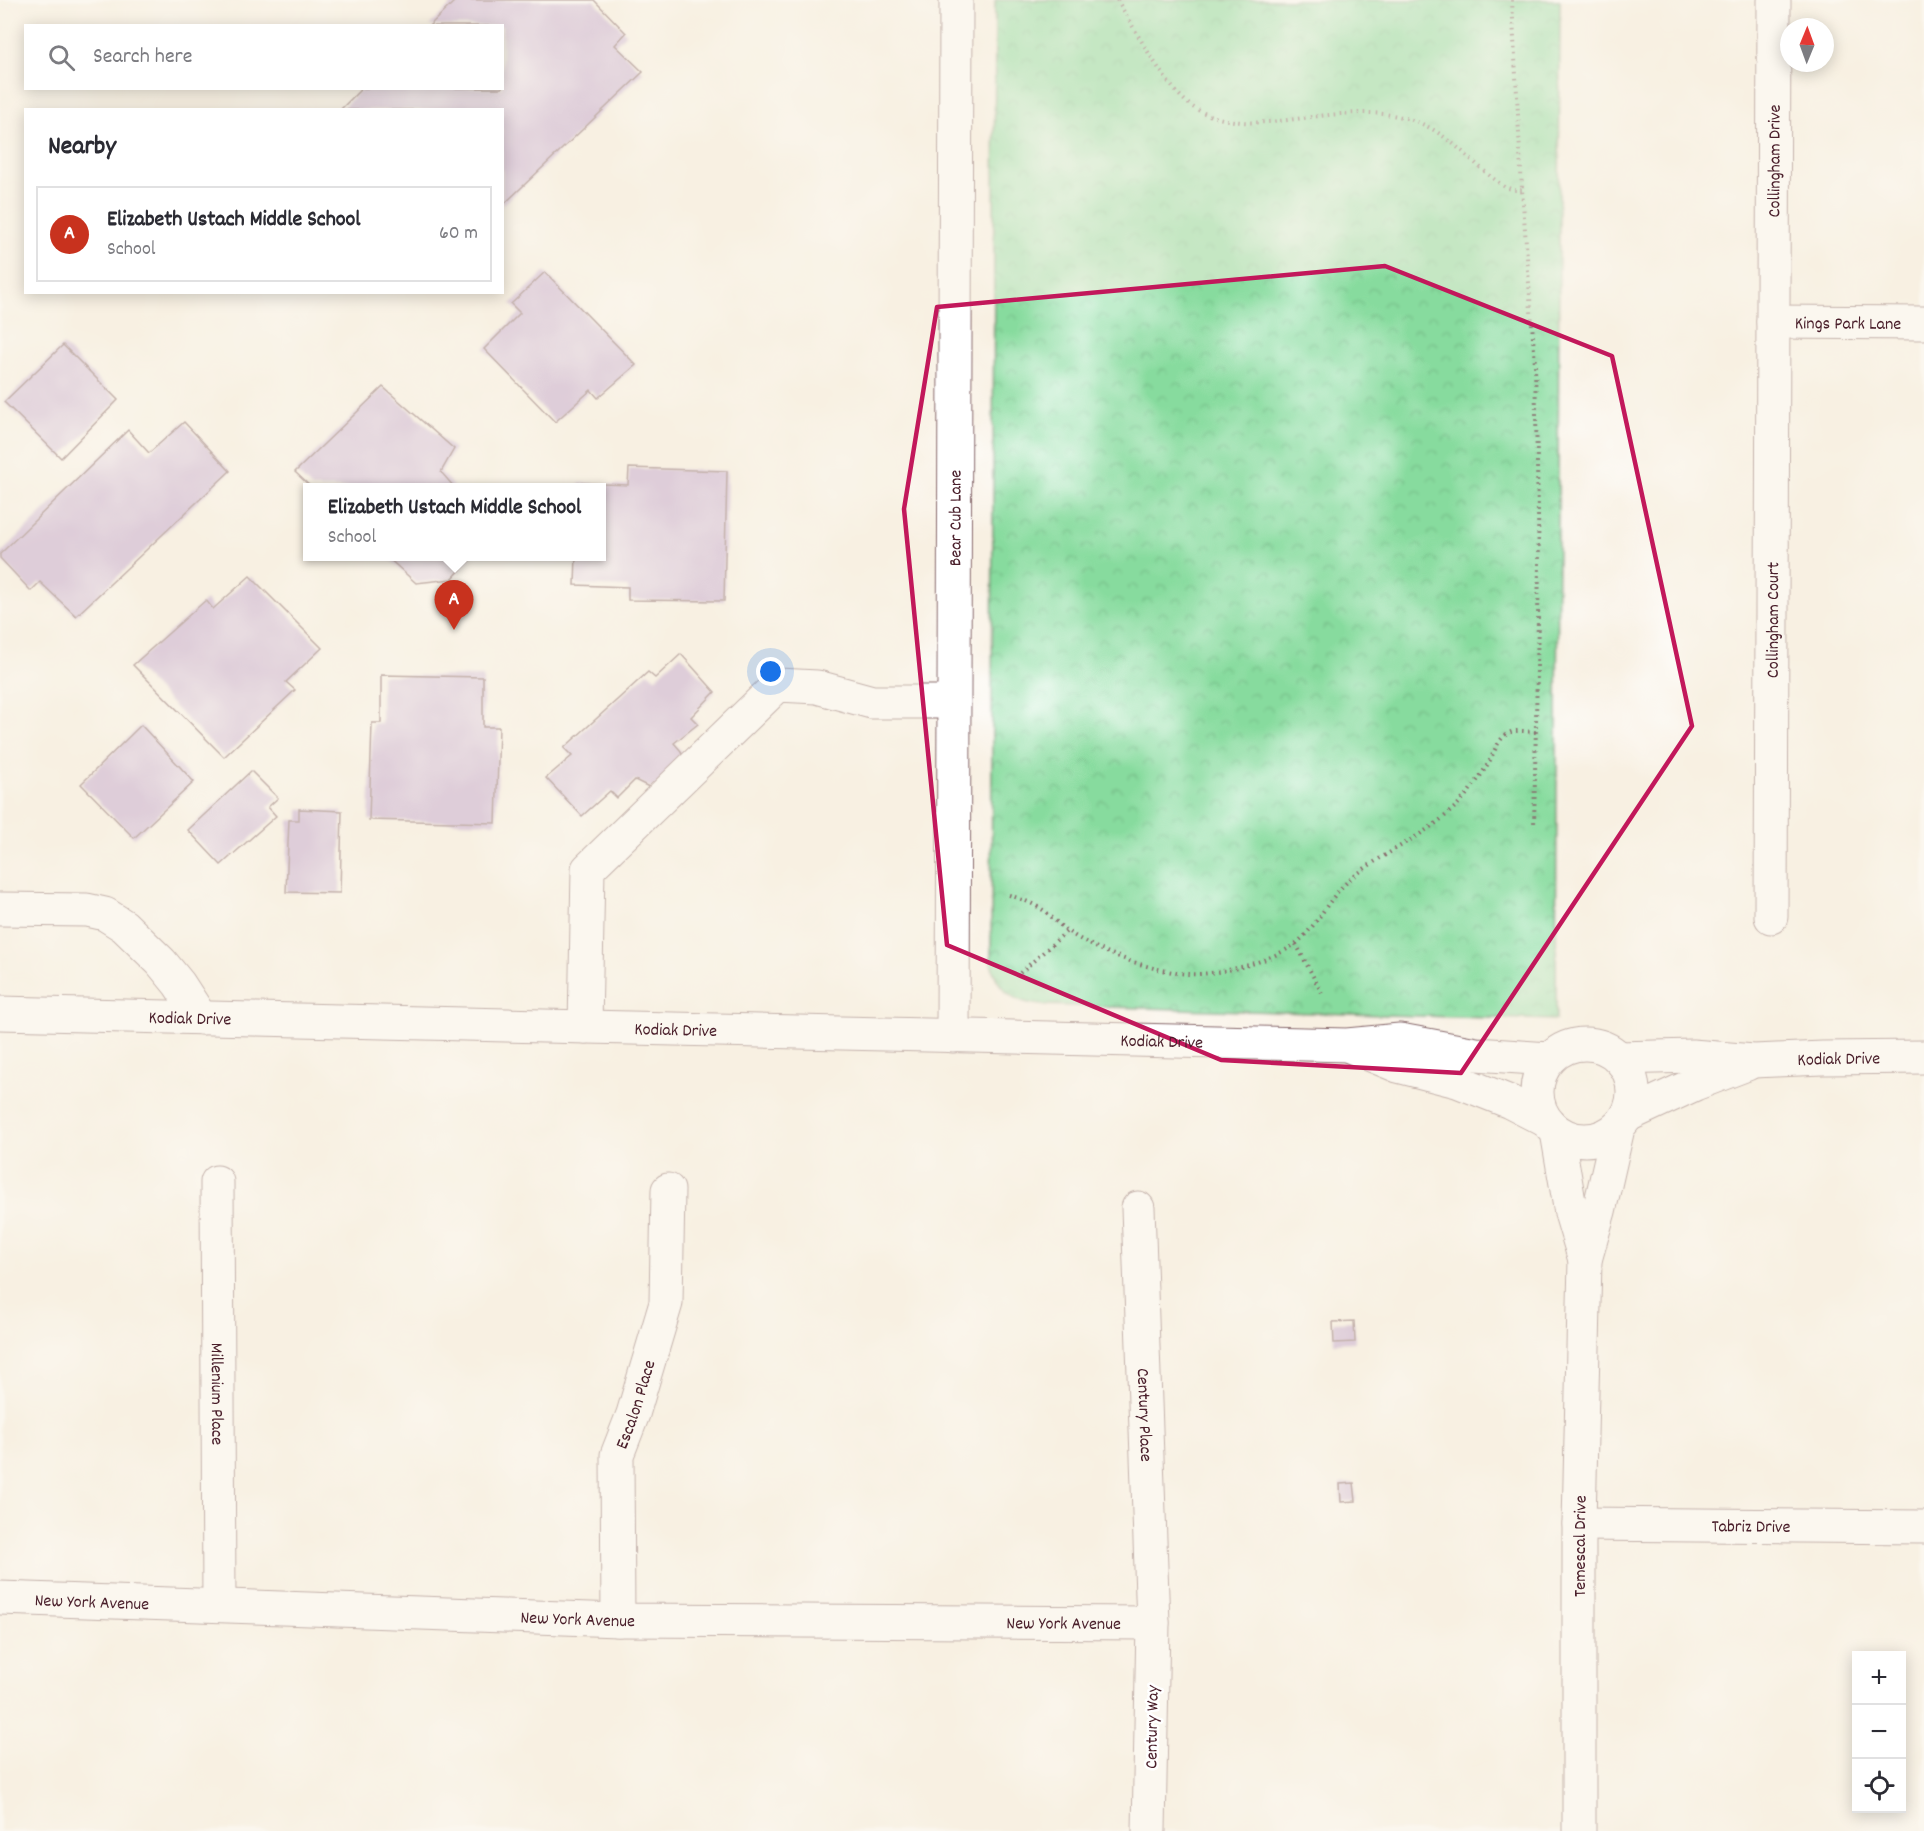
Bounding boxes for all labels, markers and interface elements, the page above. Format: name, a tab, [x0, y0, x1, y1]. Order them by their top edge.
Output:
north arrow	[1780, 18, 1834, 72]
search box	[24, 24, 504, 90]
icon: search	[45, 41, 78, 74]
text: Search here	[93, 42, 192, 73]
street label: Collingham Drive	[1763, 104, 1789, 218]
text: Nearby	[48, 129, 116, 166]
text: Elizabeth Ustach Middle School	[107, 205, 361, 236]
text: A	[64, 220, 75, 248]
text: 60 m	[439, 220, 478, 248]
text: School	[107, 236, 156, 264]
street label: Kings Park Lane	[1795, 312, 1901, 338]
street label: Bear Cub Lane	[944, 470, 970, 566]
popup	[303, 483, 606, 561]
text: Elizabeth Ustach Middle School	[328, 493, 581, 524]
text: School	[328, 524, 376, 552]
street label: Collingham Court	[1762, 561, 1787, 678]
pin: A	[434, 580, 474, 630]
your location	[756, 657, 785, 686]
street label: Kodiak Drive	[148, 1007, 232, 1033]
street label: Kodiak Drive	[634, 1018, 718, 1045]
street label: Kodiak Drive	[1120, 1030, 1203, 1057]
street label: Kodiak Drive	[1797, 1047, 1880, 1074]
street label: Millenium Place	[203, 1343, 228, 1445]
street label: Escalon Place	[611, 1357, 663, 1453]
street label: Century Place	[1129, 1368, 1157, 1462]
street label: Temescal Drive	[1569, 1495, 1595, 1597]
street label: Tabriz Drive	[1711, 1515, 1791, 1541]
street label: New York Avenue	[34, 1589, 150, 1618]
street label: New York Avenue	[520, 1607, 635, 1635]
street label: New York Avenue	[1006, 1612, 1121, 1638]
map controls	[1852, 1651, 1906, 1813]
button: +	[1852, 1651, 1906, 1705]
street label: Century Way	[1140, 1684, 1167, 1769]
button: −	[1852, 1705, 1906, 1759]
button: locate	[1852, 1759, 1906, 1813]

